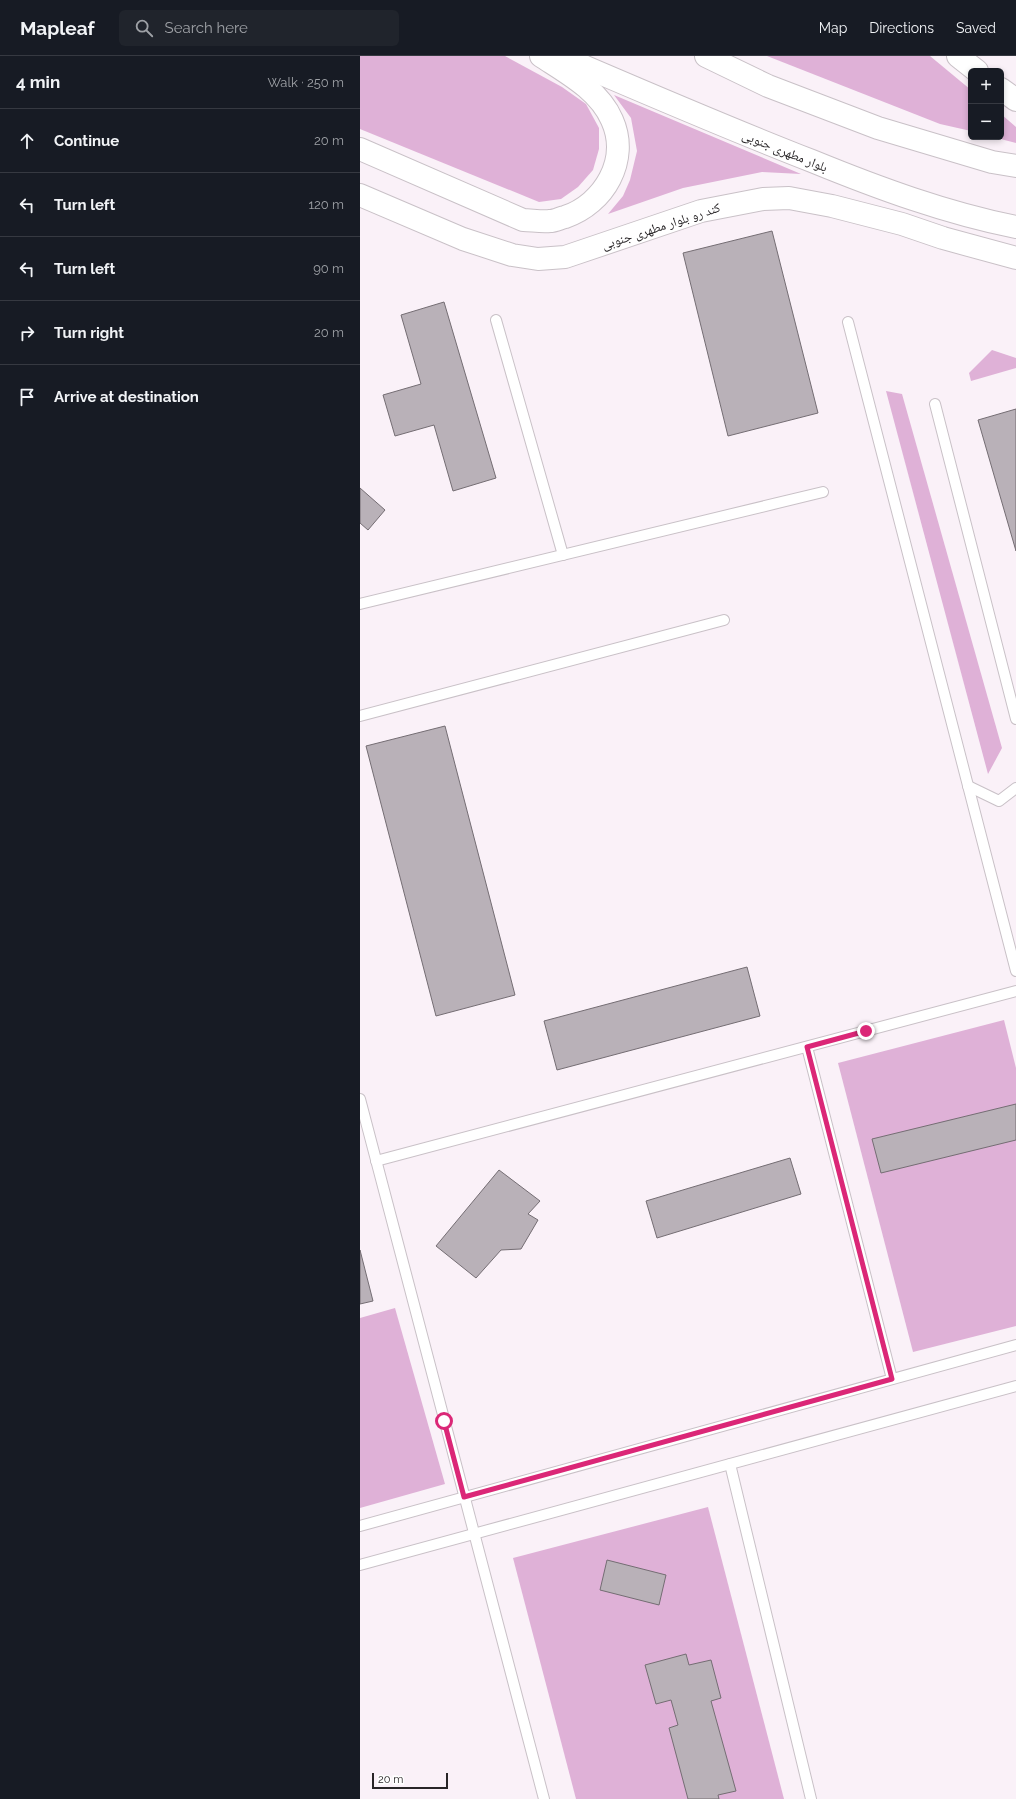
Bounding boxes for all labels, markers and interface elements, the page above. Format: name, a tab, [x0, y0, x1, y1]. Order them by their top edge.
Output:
search box	[119, 10, 399, 46]
text: Mapleaf	[20, 17, 95, 39]
icon: search	[133, 17, 155, 39]
text: Search here	[165, 19, 248, 37]
text: Map	[819, 20, 847, 36]
text: Directions	[869, 20, 934, 36]
text: Saved	[956, 20, 996, 36]
map controls	[968, 68, 1004, 140]
button: +	[968, 68, 1004, 104]
text: 4 min	[16, 72, 60, 92]
text: Walk · 250 m	[267, 75, 344, 90]
button: −	[968, 104, 1004, 140]
street label: بلوار مطهری جنوبی	[740, 127, 830, 176]
icon: ahead	[16, 130, 38, 152]
text: Continue	[54, 132, 119, 150]
text: 20 m	[314, 133, 344, 148]
icon: left	[16, 194, 38, 216]
text: Turn left	[54, 196, 115, 214]
text: 120 m	[308, 197, 344, 212]
street label: کند رو بلوار مطهری جنوبی	[600, 200, 723, 253]
icon: left	[16, 258, 38, 280]
text: Turn left	[54, 260, 115, 278]
text: 90 m	[313, 261, 344, 276]
icon: right	[16, 322, 38, 344]
text: Turn right	[54, 324, 124, 342]
text: 20 m	[314, 325, 344, 340]
icon: arrive	[16, 386, 38, 408]
text: Arrive at destination	[54, 388, 199, 406]
route end	[857, 1022, 875, 1040]
route start	[435, 1412, 453, 1430]
scale bar	[372, 1771, 448, 1790]
text: 20 m	[378, 1773, 403, 1786]

